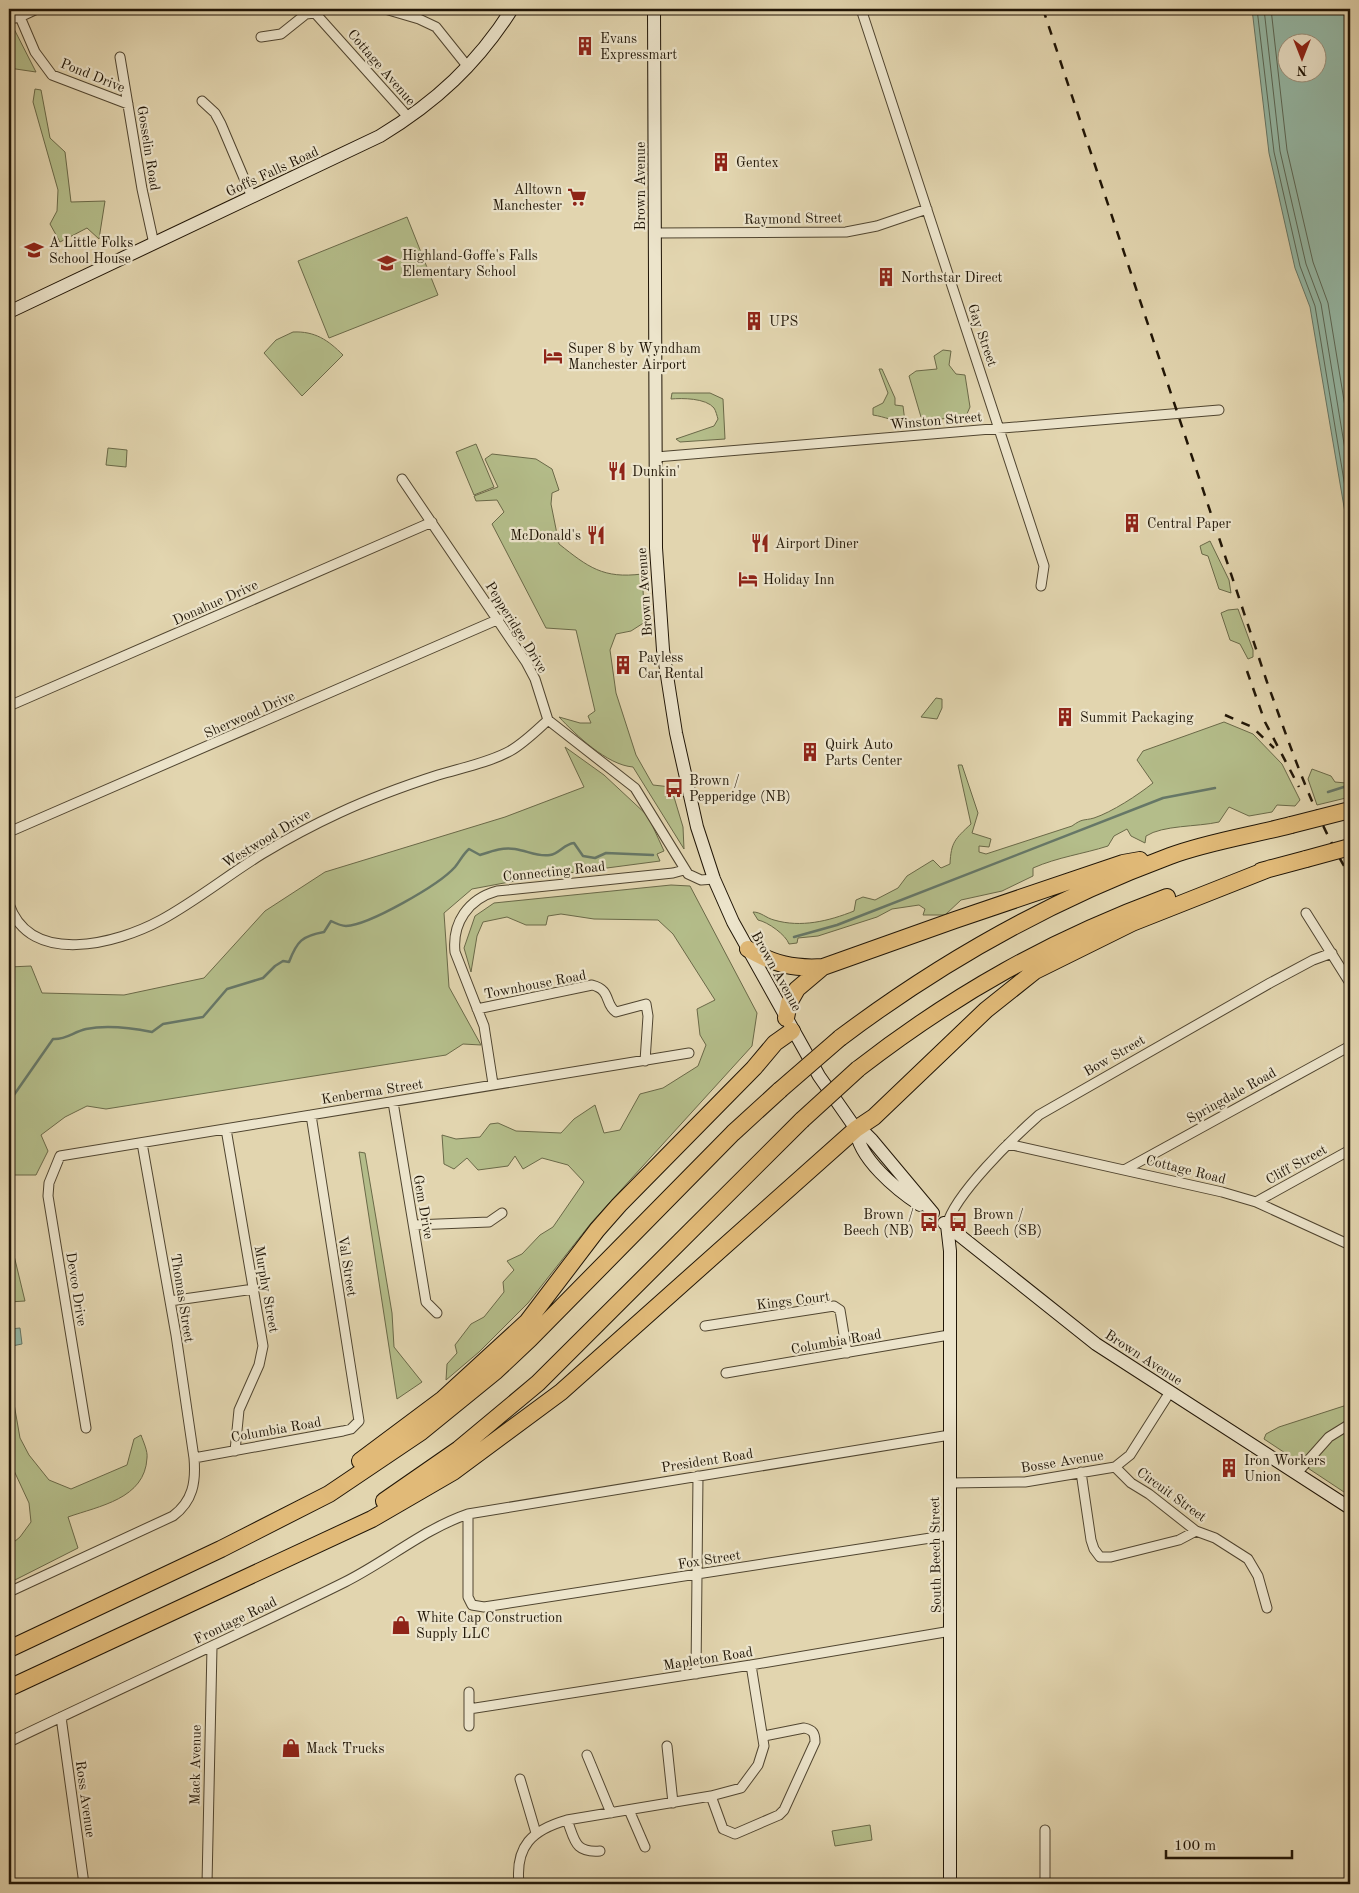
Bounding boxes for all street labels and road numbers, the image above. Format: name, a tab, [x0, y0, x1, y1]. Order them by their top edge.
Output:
street label: Cottage Avenue	[345, 27, 418, 108]
street label: Pond Drive	[58, 57, 127, 95]
street label: Gosselin Road	[134, 105, 162, 192]
street label: Brown Avenue	[634, 142, 648, 230]
street label: Goffs Falls Road	[224, 144, 321, 199]
street label: Raymond Street	[744, 211, 842, 227]
street label: Gay Street	[965, 302, 999, 369]
street label: Winston Street	[890, 410, 983, 432]
street label: Brown Avenue	[635, 547, 655, 637]
street label: Donahue Drive	[171, 578, 260, 628]
street label: Pepperidge Drive	[483, 579, 550, 676]
street label: Sherwood Drive	[202, 689, 297, 741]
street label: Westwood Drive	[220, 807, 313, 871]
street label: Connecting Road	[502, 860, 606, 884]
street label: Brown Avenue	[748, 929, 804, 1014]
street label: Townhouse Road	[483, 968, 588, 1002]
street label: Bow Street	[1081, 1033, 1148, 1079]
street label: Springdale Road	[1184, 1065, 1279, 1126]
street label: Kenberma Street	[320, 1077, 424, 1107]
street label: Cliff Street	[1264, 1142, 1329, 1187]
street label: Cottage Road	[1144, 1153, 1227, 1187]
street label: Gem Drive	[410, 1174, 436, 1240]
street label: Val Street	[335, 1235, 359, 1298]
street label: Murphy Street	[251, 1244, 281, 1334]
street label: Devco Drive	[63, 1251, 89, 1327]
street label: Thomas Street	[168, 1253, 196, 1344]
street label: Kings Court	[756, 1290, 831, 1312]
street label: Columbia Road	[790, 1327, 883, 1357]
street label: Brown Avenue	[1102, 1328, 1185, 1388]
street label: Columbia Road	[230, 1415, 323, 1445]
street label: President Road	[660, 1447, 754, 1475]
street label: Bosse Avenue	[1020, 1449, 1105, 1475]
street label: Circuit Street	[1134, 1465, 1209, 1525]
street label: South Beech Street	[928, 1496, 944, 1614]
street label: Fox Street	[677, 1548, 742, 1572]
street label: Frontage Road	[192, 1595, 279, 1647]
street label: Mapleton Road	[662, 1645, 754, 1673]
street label: Mack Avenue	[188, 1725, 204, 1805]
street label: Ross Avenue	[73, 1760, 97, 1838]

